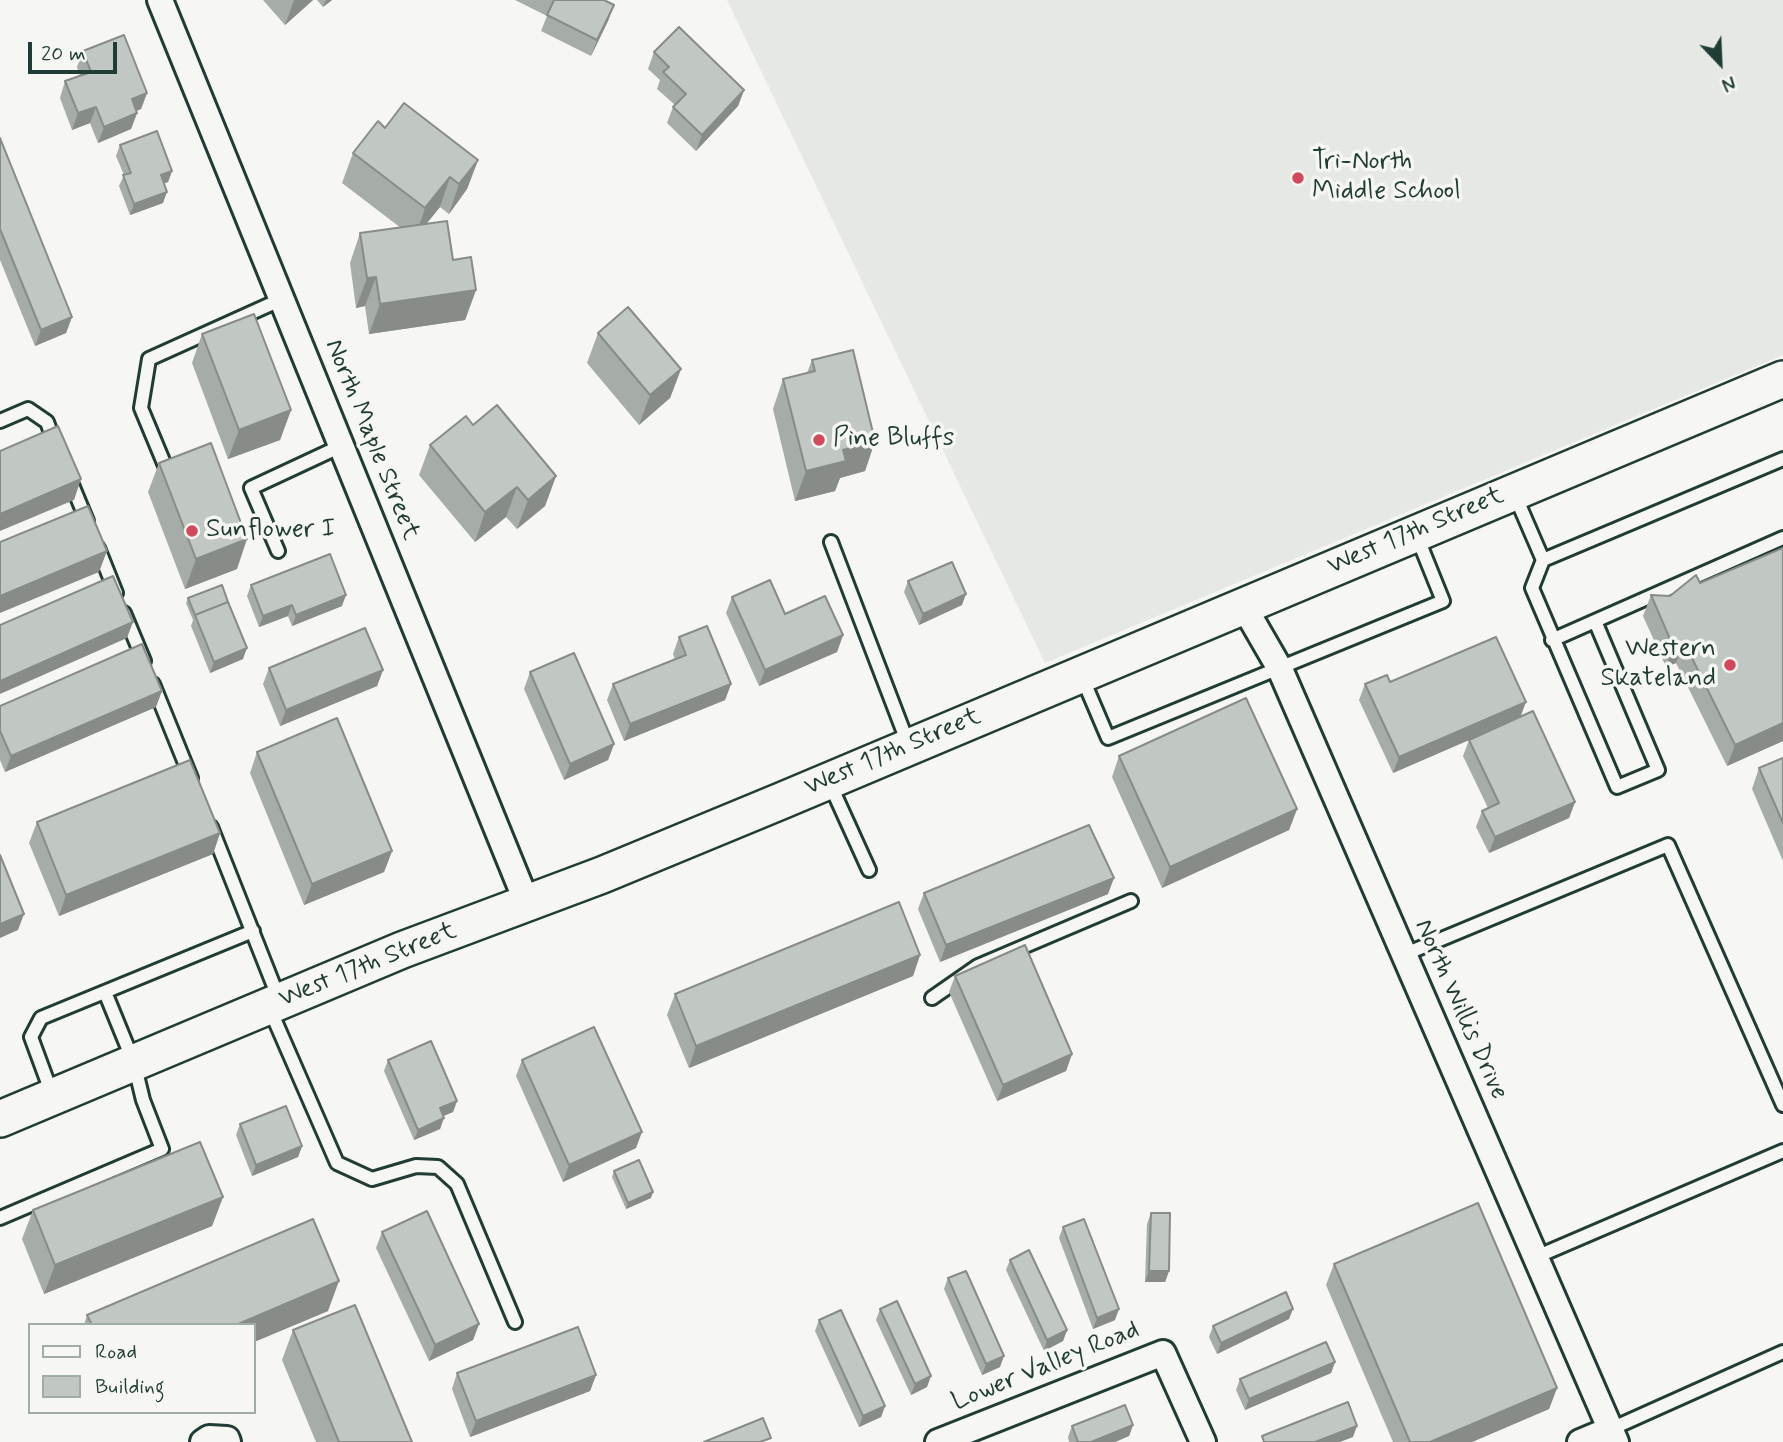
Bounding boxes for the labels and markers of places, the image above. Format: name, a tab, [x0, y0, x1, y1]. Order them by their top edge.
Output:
place label: Tri-North Middle School	[1312, 147, 1461, 208]
marker: Tri-North Middle School	[1290, 170, 1306, 186]
place label: Pine Bluffs	[833, 424, 954, 456]
marker: Pine Bluffs	[811, 432, 827, 448]
place label: Sunflower I	[206, 515, 335, 547]
marker: Sunflower I	[184, 523, 200, 539]
place label: Western Skateland	[1601, 634, 1716, 696]
marker: Western Skateland	[1722, 657, 1738, 673]

